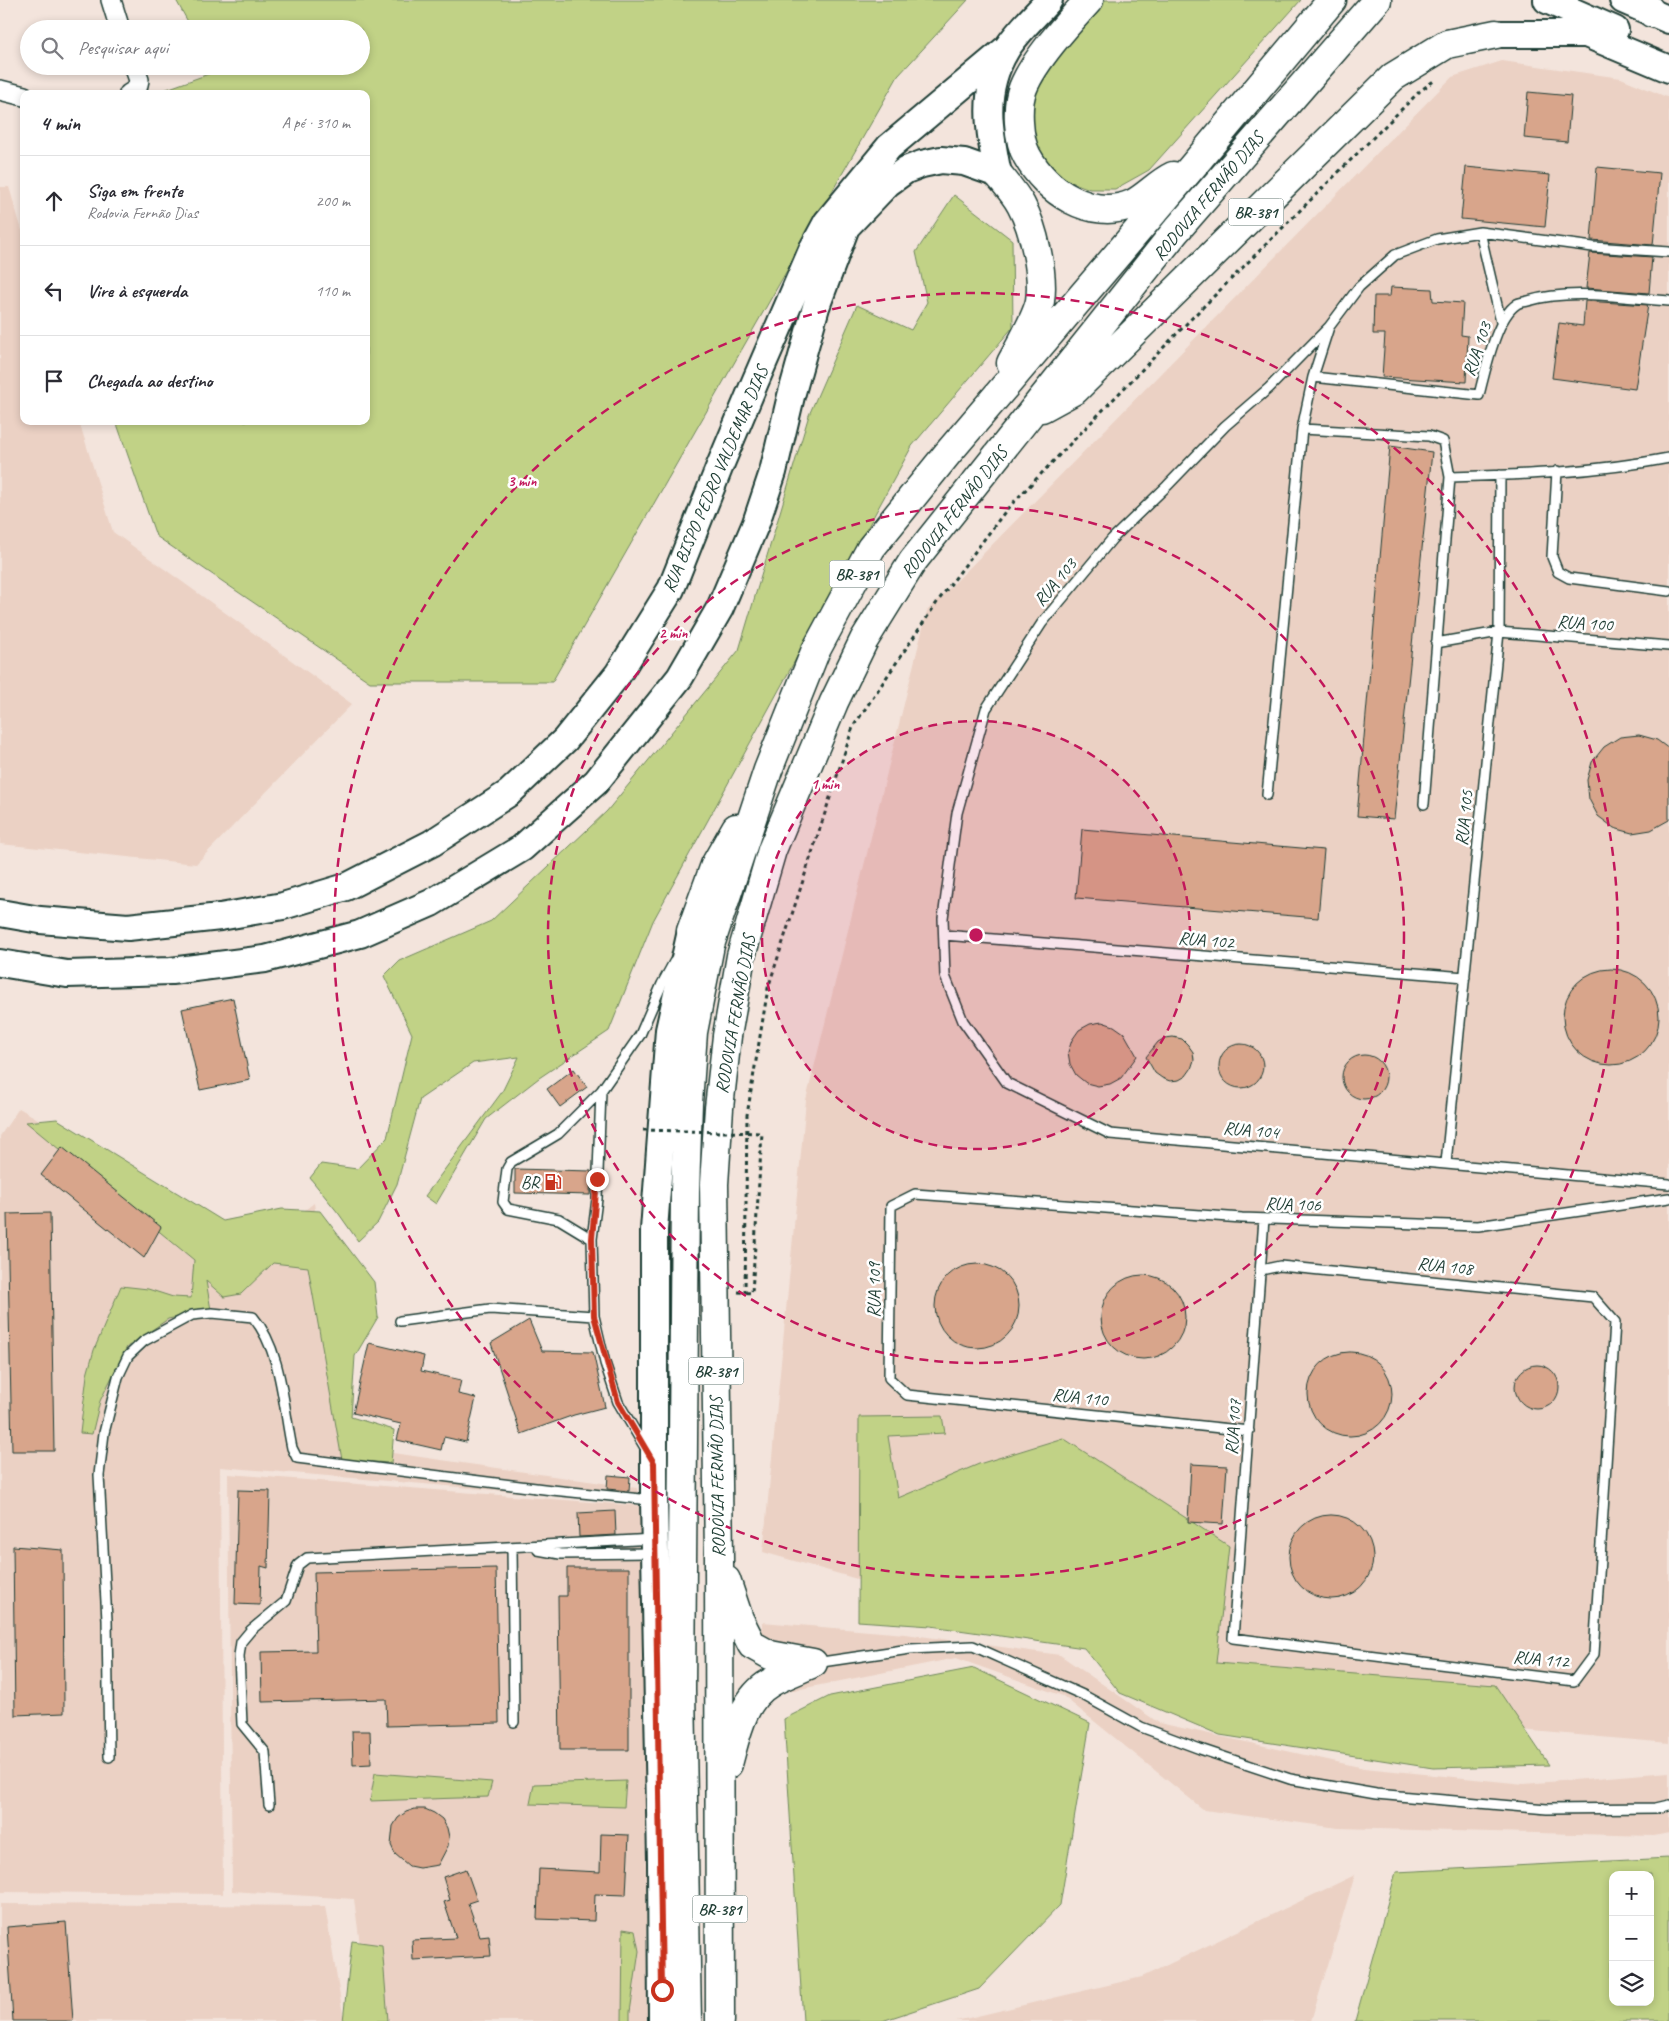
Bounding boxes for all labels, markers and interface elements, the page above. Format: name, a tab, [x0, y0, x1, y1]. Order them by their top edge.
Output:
search box	[20, 20, 370, 75]
icon: search	[38, 34, 66, 62]
text: Pesquisar aqui	[78, 36, 168, 60]
text: 4 min	[40, 110, 80, 136]
text: A pé · 310 m	[282, 113, 350, 133]
street label: RODOVIA FERNÃO DIAS	[1148, 126, 1270, 265]
text: Siga em frente	[87, 179, 183, 203]
icon: ahead	[40, 187, 68, 215]
text: 200 m	[316, 191, 350, 211]
road number: BR-381	[1228, 198, 1284, 226]
text: Rodovia Fernão Dias	[87, 203, 198, 223]
icon: left	[40, 277, 68, 305]
text: Vire à esquerda	[87, 279, 187, 303]
text: 110 m	[316, 281, 350, 301]
street label: RUA 103	[1458, 317, 1497, 379]
street label: RUA BISPO PEDRO VALDEMAR DIAS	[657, 360, 774, 595]
icon: arrive	[40, 367, 68, 395]
text: Chegada ao destino	[87, 369, 213, 393]
street label: RODOVIA FERNÃO DIAS	[896, 440, 1014, 582]
text: 3 min	[508, 472, 537, 491]
street label: RUA 103	[1029, 552, 1083, 610]
road number: BR-381	[830, 560, 884, 588]
street label: RUA 100	[1556, 610, 1615, 636]
text: 2 min	[659, 624, 688, 643]
text: 1 min	[811, 775, 840, 794]
street label: RUA 105	[1450, 788, 1478, 847]
centre of rings	[967, 926, 985, 944]
street label: RUA 102	[1177, 927, 1237, 954]
street label: RODOVIA FERNÃO DIAS	[710, 931, 760, 1095]
street label: RUA 104	[1222, 1117, 1282, 1144]
route end	[586, 1168, 609, 1191]
place label: BR	[521, 1171, 541, 1193]
fuel station icon: BR	[543, 1172, 563, 1192]
street label: RUA 106	[1265, 1192, 1322, 1216]
street label: RUA 108	[1416, 1252, 1476, 1280]
street label: RUA 109	[863, 1260, 885, 1318]
road number: BR-381	[688, 1358, 744, 1384]
street label: RUA 110	[1051, 1383, 1111, 1411]
street label: RODOVIA FERNÃO DIAS	[705, 1394, 729, 1558]
street label: RUA 107	[1220, 1398, 1246, 1456]
street label: RUA 112	[1512, 1646, 1572, 1673]
map controls	[1609, 1871, 1654, 2006]
button: +	[1609, 1871, 1654, 1916]
road number: BR-381	[692, 1896, 748, 1922]
button: −	[1609, 1916, 1654, 1961]
button: layers	[1609, 1961, 1654, 2006]
route start	[651, 1979, 674, 2002]

